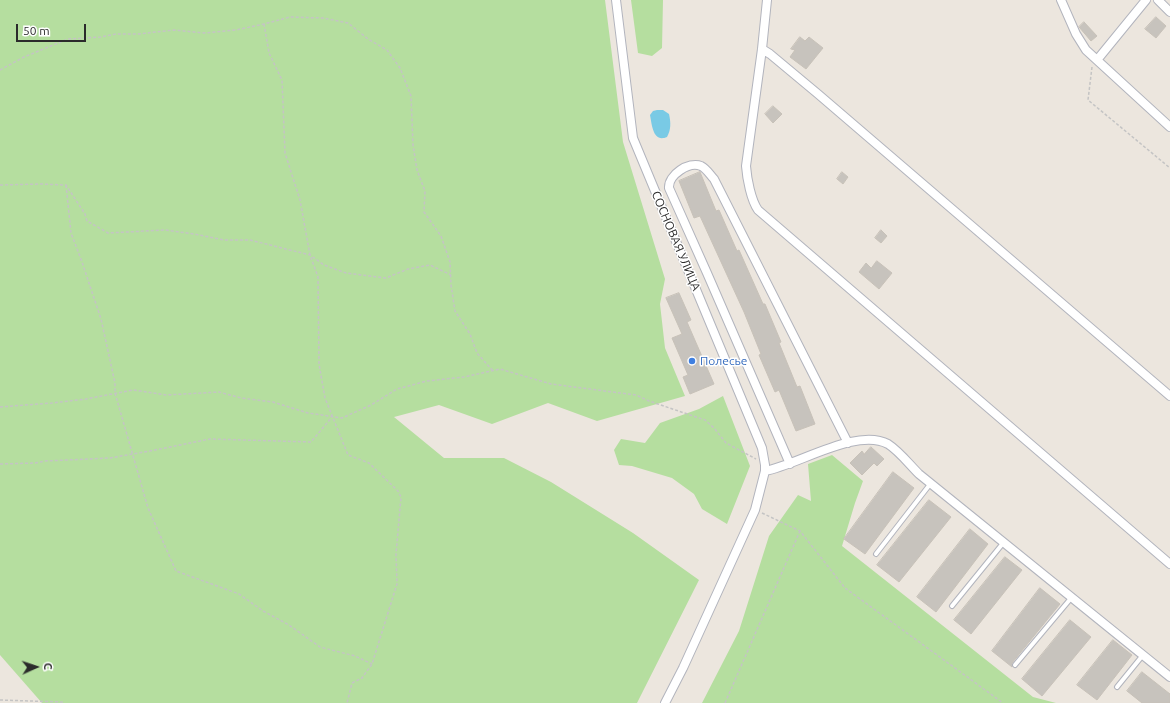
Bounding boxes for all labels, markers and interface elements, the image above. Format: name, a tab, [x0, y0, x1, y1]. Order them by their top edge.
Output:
scale bar	[18, 16, 88, 42]
text: 50 m	[23, 24, 50, 37]
street label: СОСНОВАЯ УЛИЦА	[648, 189, 704, 293]
place label: Полесье	[700, 354, 747, 368]
marker: Полесье	[687, 356, 697, 366]
north arrow	[16, 647, 56, 687]
text: С	[42, 663, 54, 670]

